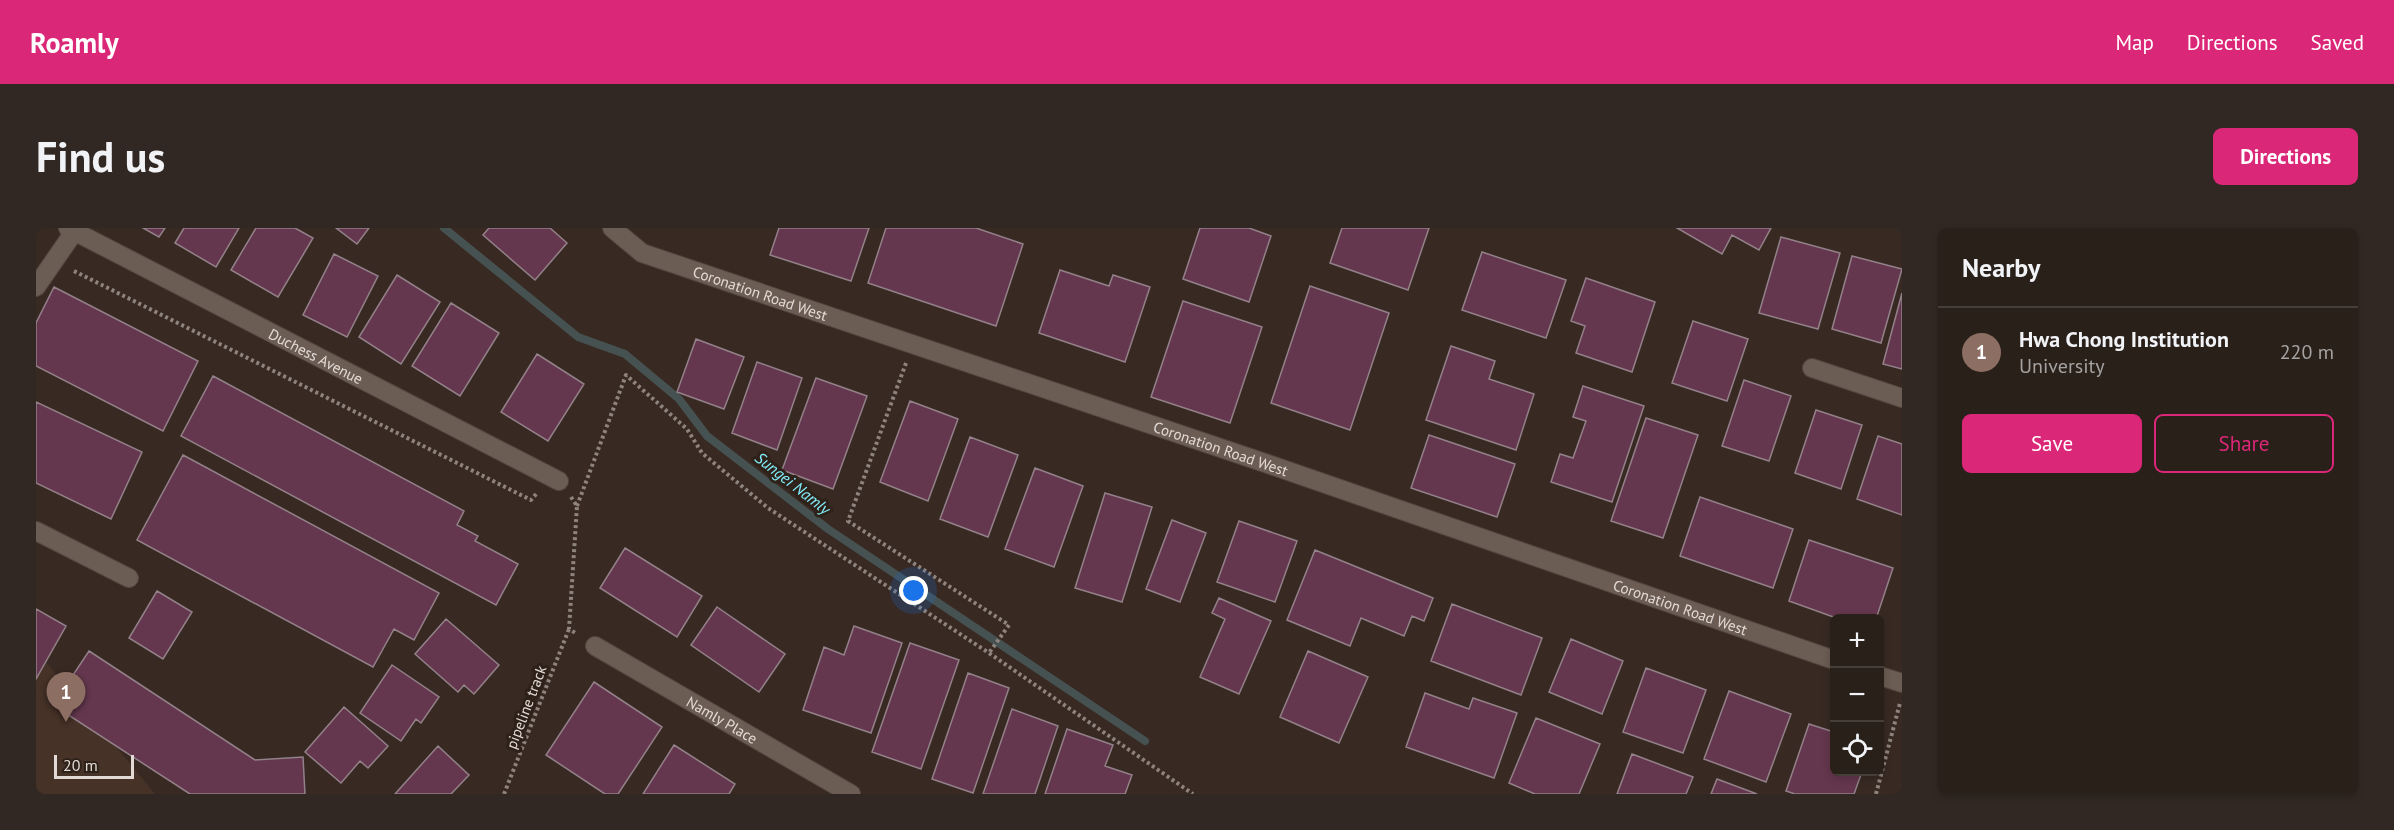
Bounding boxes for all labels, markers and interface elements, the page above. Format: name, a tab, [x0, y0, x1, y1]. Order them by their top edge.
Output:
text: Roamly	[30, 24, 119, 61]
text: Map	[2115, 29, 2154, 56]
text: Directions	[2187, 29, 2278, 56]
text: Saved	[2311, 29, 2364, 56]
button: Directions	[2213, 128, 2358, 185]
text: Find us	[36, 129, 165, 184]
text: Nearby	[1962, 251, 2040, 284]
street label: Coronation Road West	[691, 261, 830, 324]
street label: Duchess Avenue	[266, 324, 366, 388]
text: Hwa Chong Institution	[2019, 325, 2229, 353]
text: 1	[1976, 339, 1987, 365]
text: 220 m	[2280, 339, 2334, 365]
text: University	[2019, 353, 2105, 379]
button: Save	[1962, 414, 2142, 473]
button: Share	[2154, 414, 2334, 473]
street label: Coronation Road West	[1151, 417, 1291, 480]
water label: Sungei Namly	[751, 447, 835, 519]
street label: Coronation Road West	[1611, 575, 1750, 639]
your location	[899, 576, 928, 605]
map controls	[1830, 614, 1884, 776]
button: +	[1830, 614, 1884, 668]
street label: pipeline track	[501, 662, 551, 751]
button: −	[1830, 668, 1884, 722]
pin: 1	[46, 672, 86, 722]
street label: Namly Place	[683, 692, 761, 748]
button: locate	[1830, 722, 1884, 776]
scale bar	[54, 752, 134, 780]
text: 20 m	[63, 755, 98, 775]

